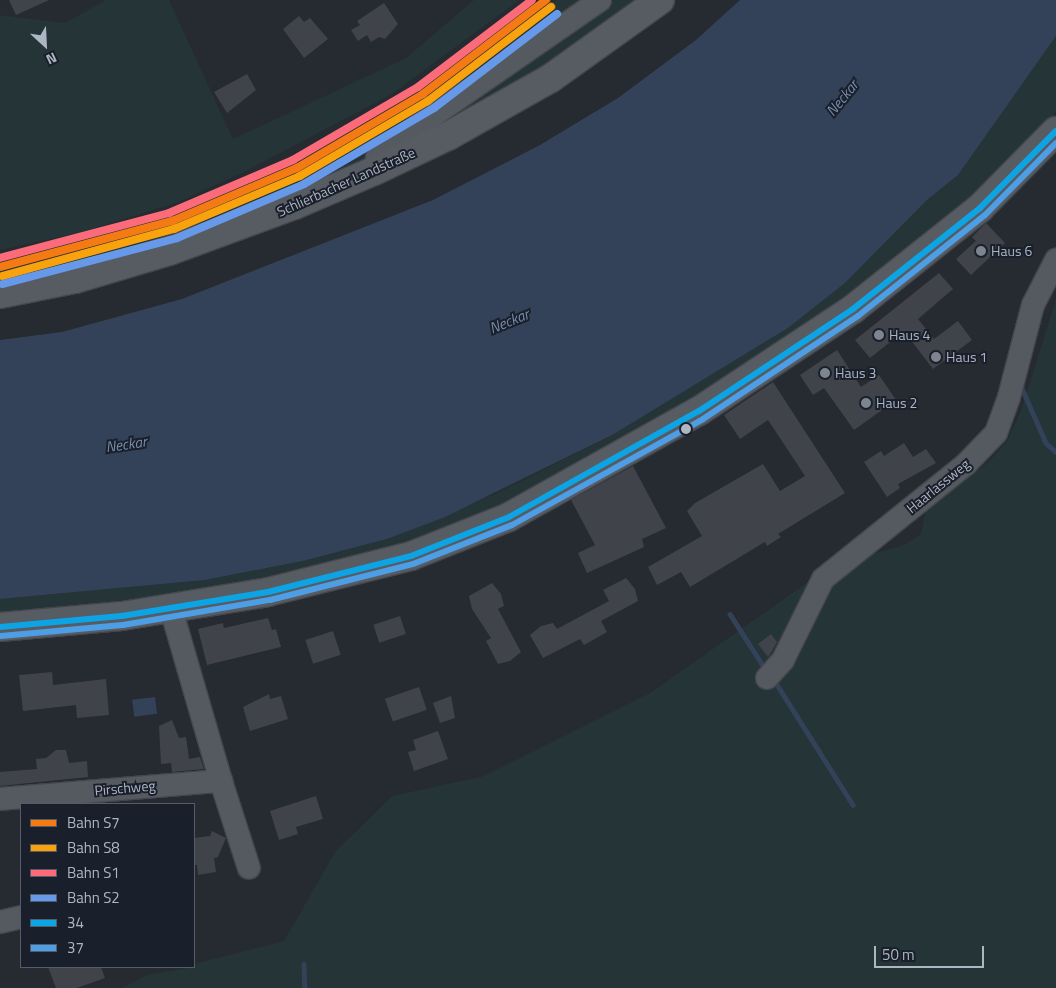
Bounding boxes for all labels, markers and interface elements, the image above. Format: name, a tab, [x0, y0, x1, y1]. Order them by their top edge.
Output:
north arrow	[20, 20, 70, 70]
text: N	[43, 47, 60, 71]
water label: Neckar	[822, 76, 862, 120]
street label: Schlierbacher Landstraße	[274, 144, 418, 220]
place label: Haus 6	[991, 243, 1032, 259]
marker: Haus 6	[975, 245, 987, 257]
water label: Neckar	[487, 305, 531, 337]
place label: Haus 4	[889, 327, 930, 343]
marker: Haus 4	[873, 329, 885, 341]
place label: Haus 1	[946, 349, 987, 365]
marker: Haus 1	[930, 351, 942, 363]
place label: Haus 3	[835, 365, 876, 381]
marker: Haus 3	[819, 367, 831, 379]
place label: Haus 2	[876, 395, 917, 411]
marker: Haus 2	[860, 397, 872, 409]
unlabelled marker	[681, 424, 691, 434]
water label: Neckar	[104, 432, 148, 456]
street label: Haarlassweg	[903, 455, 973, 517]
street label: Pirschweg	[94, 777, 156, 799]
legend	[20, 803, 195, 968]
text: Bahn S7	[67, 811, 120, 834]
text: Bahn S8	[67, 836, 120, 859]
text: Bahn S1	[67, 861, 120, 884]
text: Bahn S2	[67, 886, 120, 909]
text: 34	[67, 911, 84, 934]
text: 37	[67, 936, 84, 959]
scale bar	[876, 936, 986, 968]
text: 50 m	[882, 943, 915, 966]

